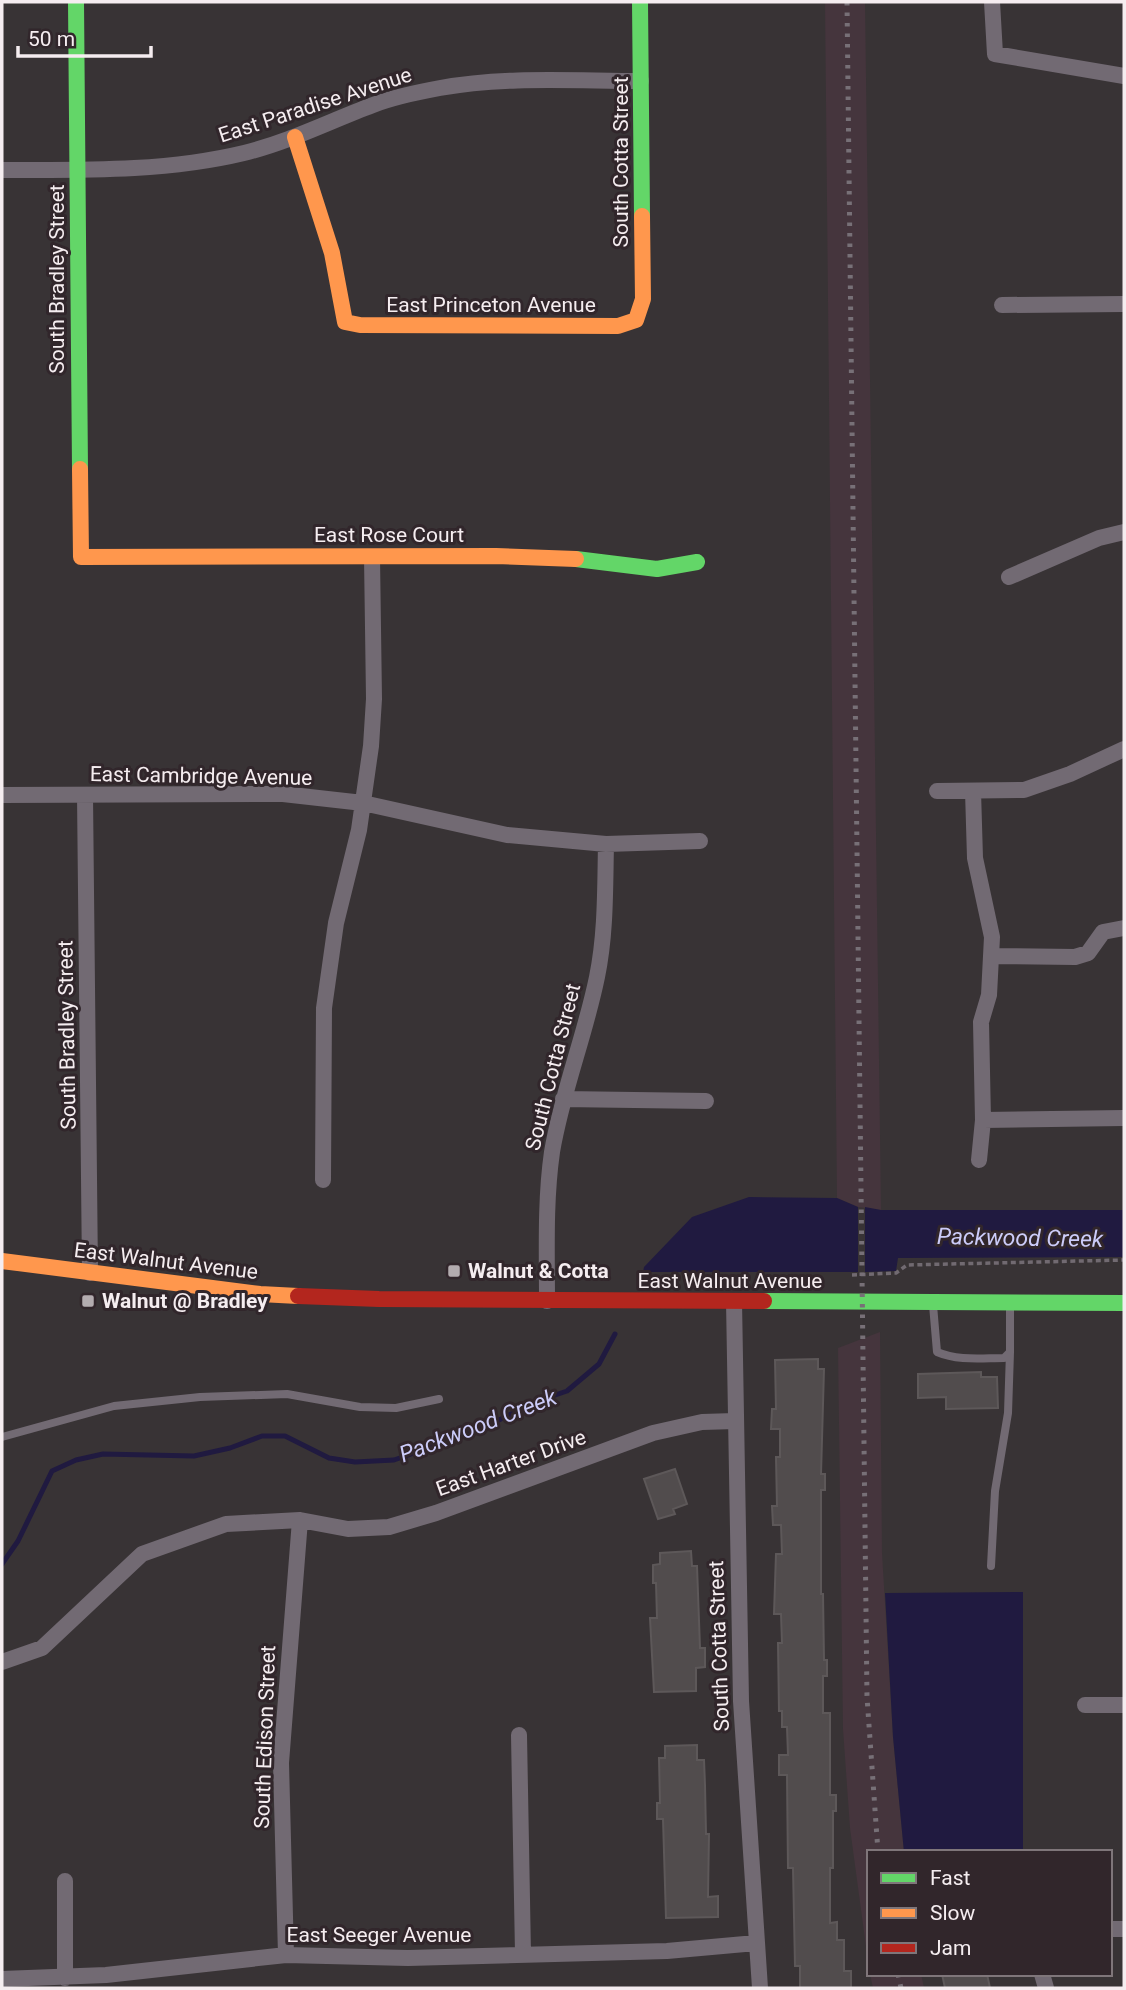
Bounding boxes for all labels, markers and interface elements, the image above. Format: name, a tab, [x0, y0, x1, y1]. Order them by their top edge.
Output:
scale bar	[18, 14, 150, 58]
text: 50 m	[28, 27, 75, 51]
street label: East Paradise Avenue	[215, 62, 415, 148]
street label: South Cotta Street	[609, 76, 633, 248]
street label: South Bradley Street	[45, 184, 69, 374]
street label: East Princeton Avenue	[386, 293, 596, 317]
street label: East Rose Court	[314, 523, 464, 547]
street label: East Cambridge Avenue	[90, 762, 312, 790]
street label: South Bradley Street	[53, 940, 81, 1130]
street label: South Cotta Street	[521, 981, 585, 1153]
water label: Packwood Creek	[937, 1223, 1104, 1253]
street label: East Walnut Avenue	[73, 1238, 259, 1284]
place label: Walnut & Cotta	[468, 1259, 609, 1283]
marker: Walnut & Cotta	[446, 1263, 462, 1279]
street label: East Walnut Avenue	[637, 1269, 823, 1293]
place label: Walnut @ Bradley	[102, 1289, 268, 1313]
marker: Walnut @ Bradley	[80, 1293, 96, 1309]
water label: Packwood Creek	[396, 1383, 561, 1468]
street label: East Harter Drive	[433, 1425, 589, 1501]
street label: South Cotta Street	[704, 1560, 734, 1732]
street label: South Edison Street	[250, 1645, 280, 1829]
legend	[867, 1850, 1112, 1976]
text: Fast	[930, 1866, 971, 1890]
text: Slow	[930, 1901, 976, 1925]
street label: East Seeger Avenue	[287, 1923, 471, 1947]
text: Jam	[930, 1936, 971, 1960]

